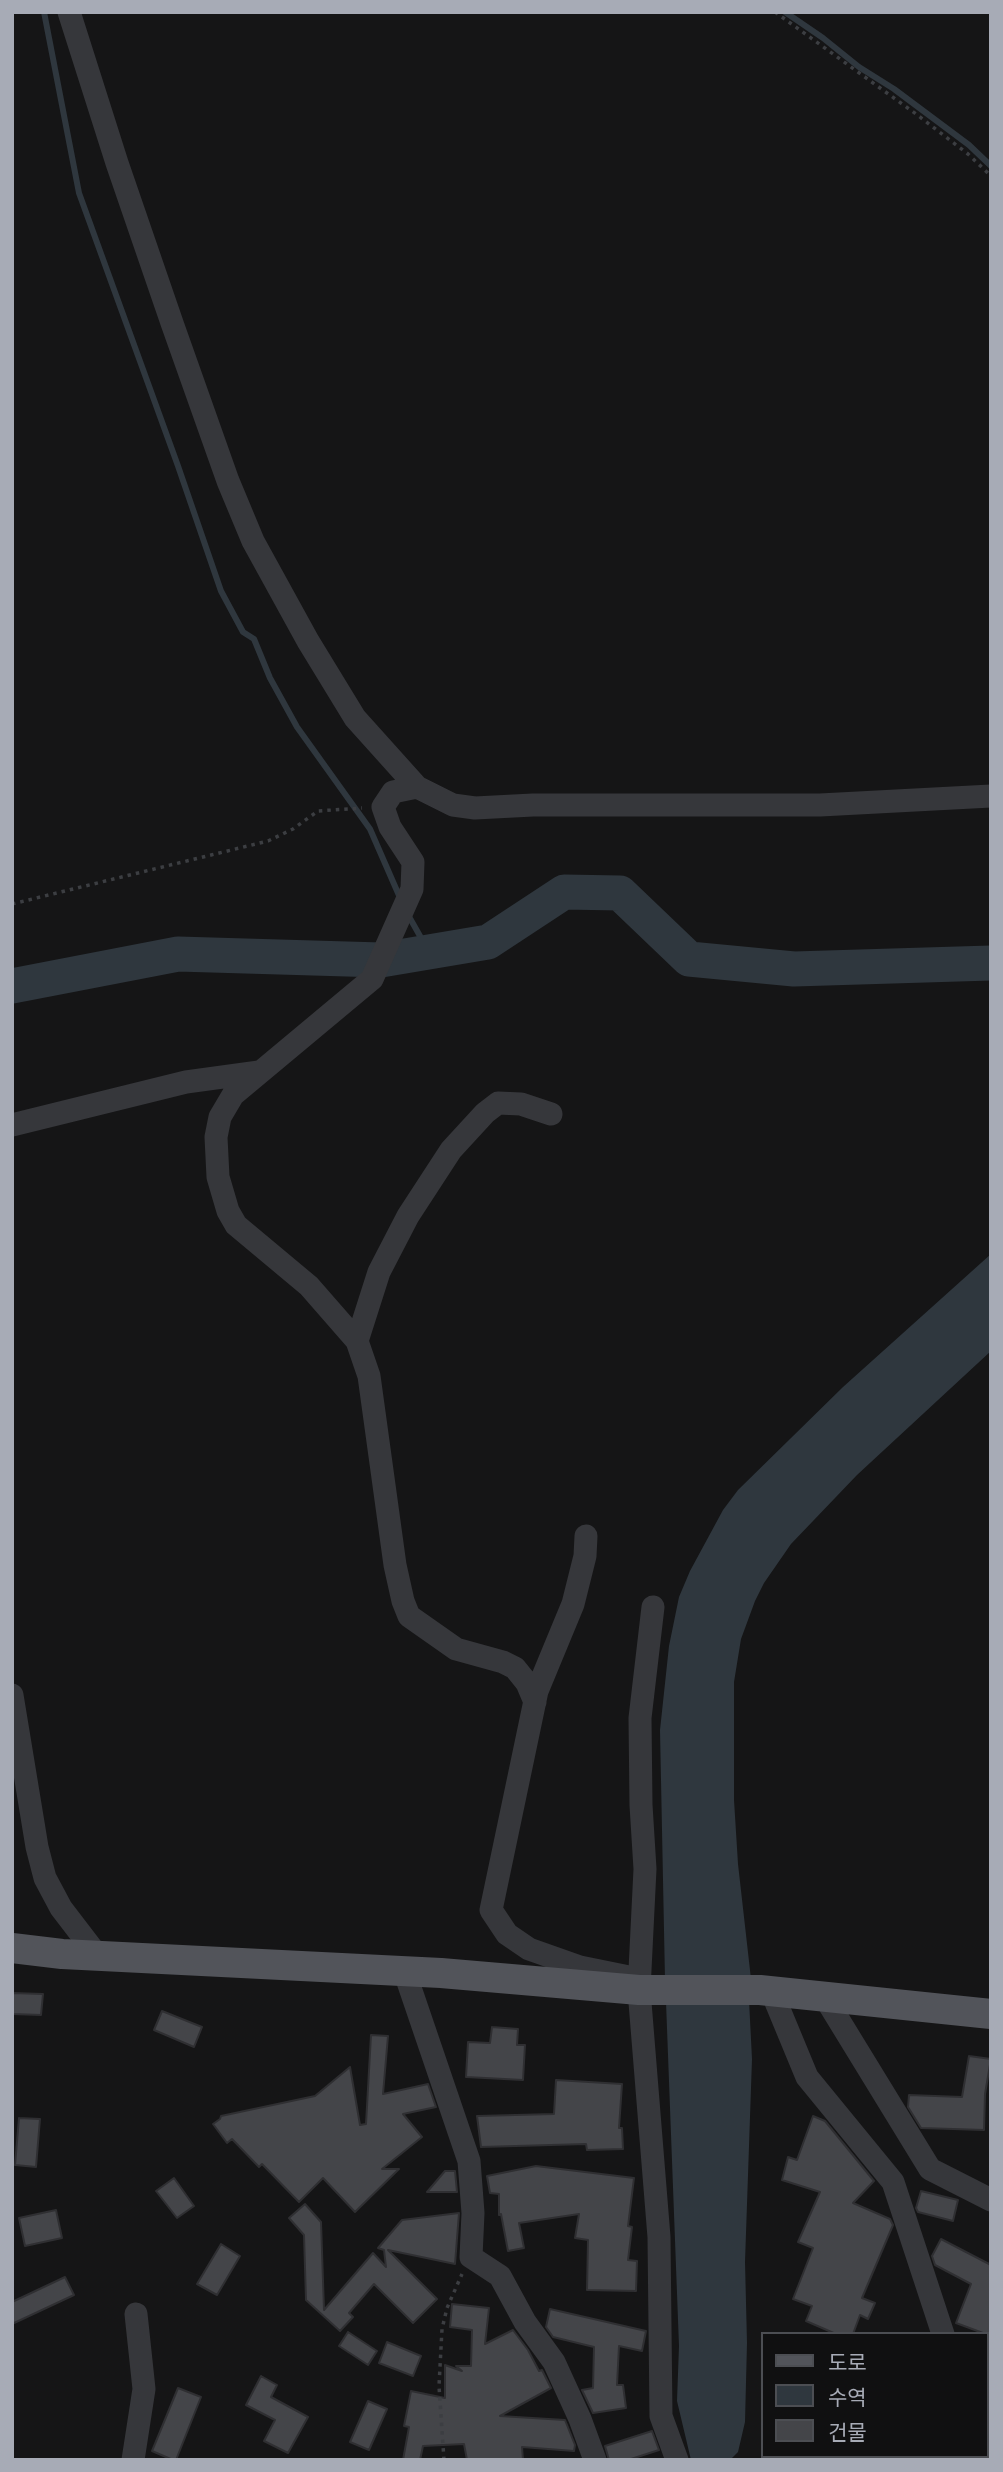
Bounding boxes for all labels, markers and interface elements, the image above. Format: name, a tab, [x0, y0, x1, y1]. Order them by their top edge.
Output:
legend	[762, 2332, 989, 2458]
text: 도로	[828, 2349, 867, 2374]
text: 수역	[828, 2384, 867, 2409]
text: 건물	[828, 2419, 867, 2444]

